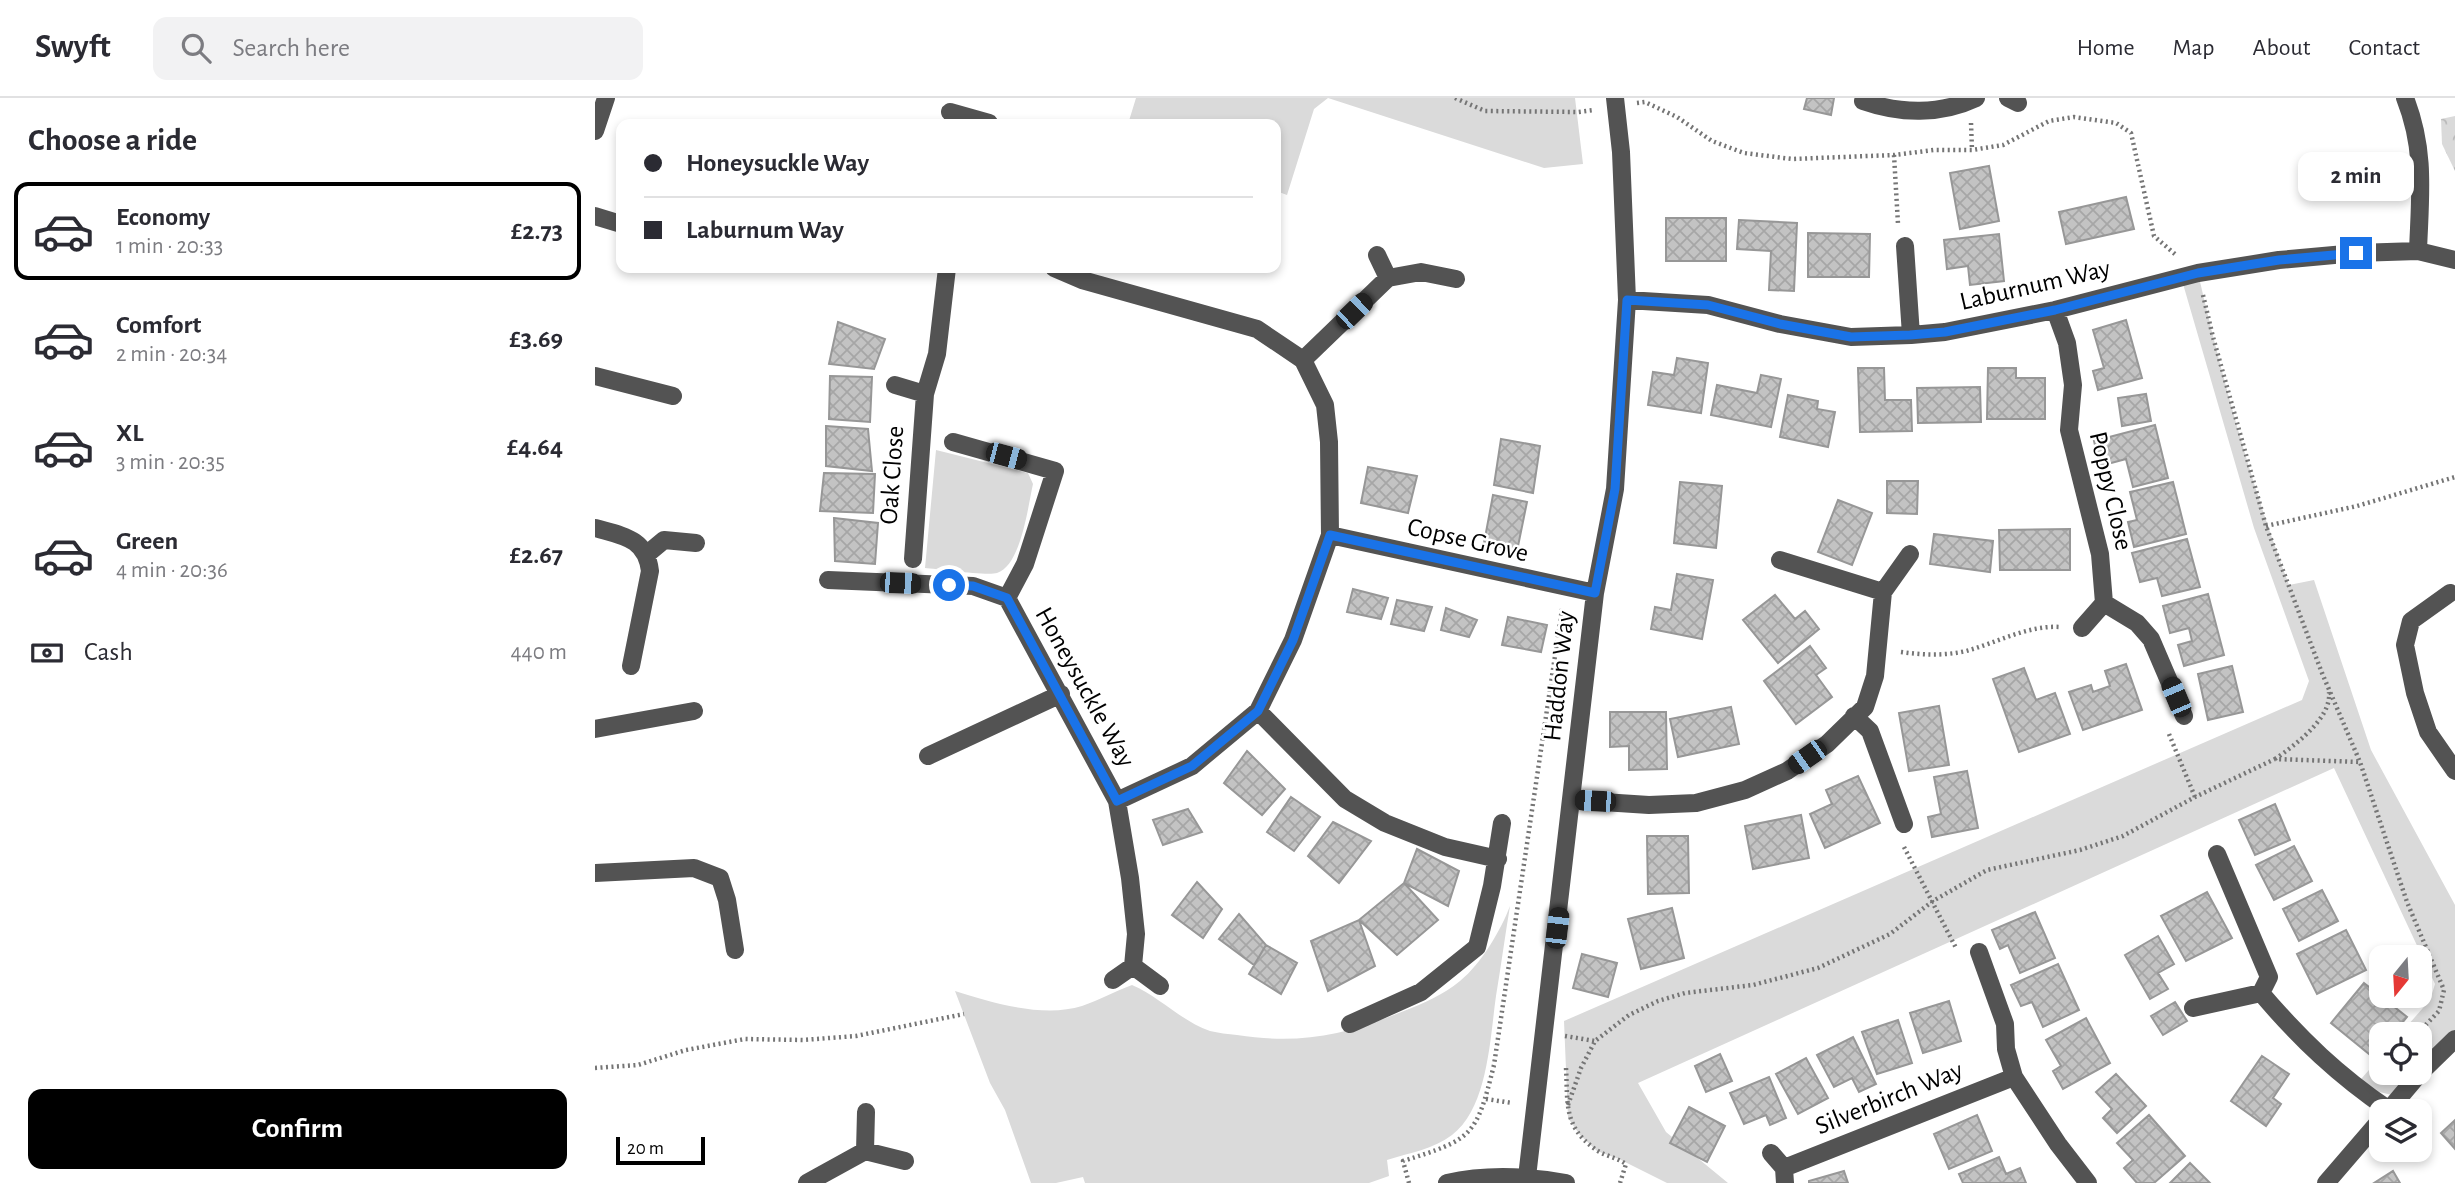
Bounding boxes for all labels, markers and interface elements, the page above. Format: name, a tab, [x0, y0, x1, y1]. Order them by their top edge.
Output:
search box	[153, 17, 643, 80]
icon: search	[177, 29, 215, 67]
text: Swyft	[35, 31, 111, 64]
text: Search here	[233, 35, 350, 61]
text: Home	[2077, 36, 2135, 60]
text: Map	[2173, 36, 2215, 60]
text: About	[2253, 36, 2310, 60]
text: Contact	[2348, 36, 2420, 60]
text: Choose a ride	[28, 124, 197, 156]
text: Honeysuckle Way	[686, 150, 869, 176]
callout: 2 min	[2298, 152, 2414, 200]
text: 2 min	[2330, 165, 2382, 188]
icon: car	[32, 200, 95, 263]
text: Economy	[116, 204, 210, 230]
text: Laburnum Way	[686, 217, 844, 243]
text: £2.73	[511, 218, 563, 244]
text: 1 min · 20:33	[116, 235, 223, 258]
route end	[2340, 237, 2372, 269]
street label: Laburnum Way	[1957, 255, 2113, 315]
car	[1332, 289, 1377, 333]
icon: car	[32, 308, 95, 371]
text: Comfort	[116, 312, 201, 338]
text: £3.69	[509, 326, 563, 352]
text: 2 min · 20:34	[116, 343, 227, 366]
icon: car	[32, 416, 95, 479]
text: XL	[116, 420, 143, 446]
street label: Oak Close	[876, 425, 908, 525]
street label: Poppy Close	[2085, 429, 2137, 553]
text: £4.64	[507, 434, 563, 460]
car	[983, 440, 1030, 472]
text: 3 min · 20:35	[116, 451, 225, 474]
street label: Copse Grove	[1405, 513, 1531, 567]
icon: car	[32, 524, 95, 587]
text: Green	[116, 528, 178, 554]
text: £2.67	[509, 542, 563, 568]
text: 4 min · 20:36	[116, 559, 228, 582]
route start	[933, 569, 965, 601]
car	[879, 572, 922, 594]
street label: Honeysuckle Way	[1030, 603, 1140, 771]
street label: Haddon Way	[1539, 609, 1579, 743]
icon: cash	[28, 634, 66, 672]
text: Cash	[84, 639, 133, 665]
text: 440 m	[511, 641, 567, 664]
car	[2159, 674, 2194, 720]
car	[1784, 736, 1831, 778]
car	[1574, 789, 1617, 813]
car	[1545, 906, 1570, 950]
north arrow	[2369, 945, 2433, 1008]
map controls	[2369, 945, 2432, 1162]
button: locate	[2369, 1022, 2432, 1085]
street label: Silverbirch Way	[1812, 1057, 1966, 1139]
button: Confirm	[28, 1089, 567, 1169]
button: layers	[2369, 1099, 2432, 1162]
scale bar	[616, 1134, 705, 1166]
text: 20 m	[627, 1139, 664, 1158]

